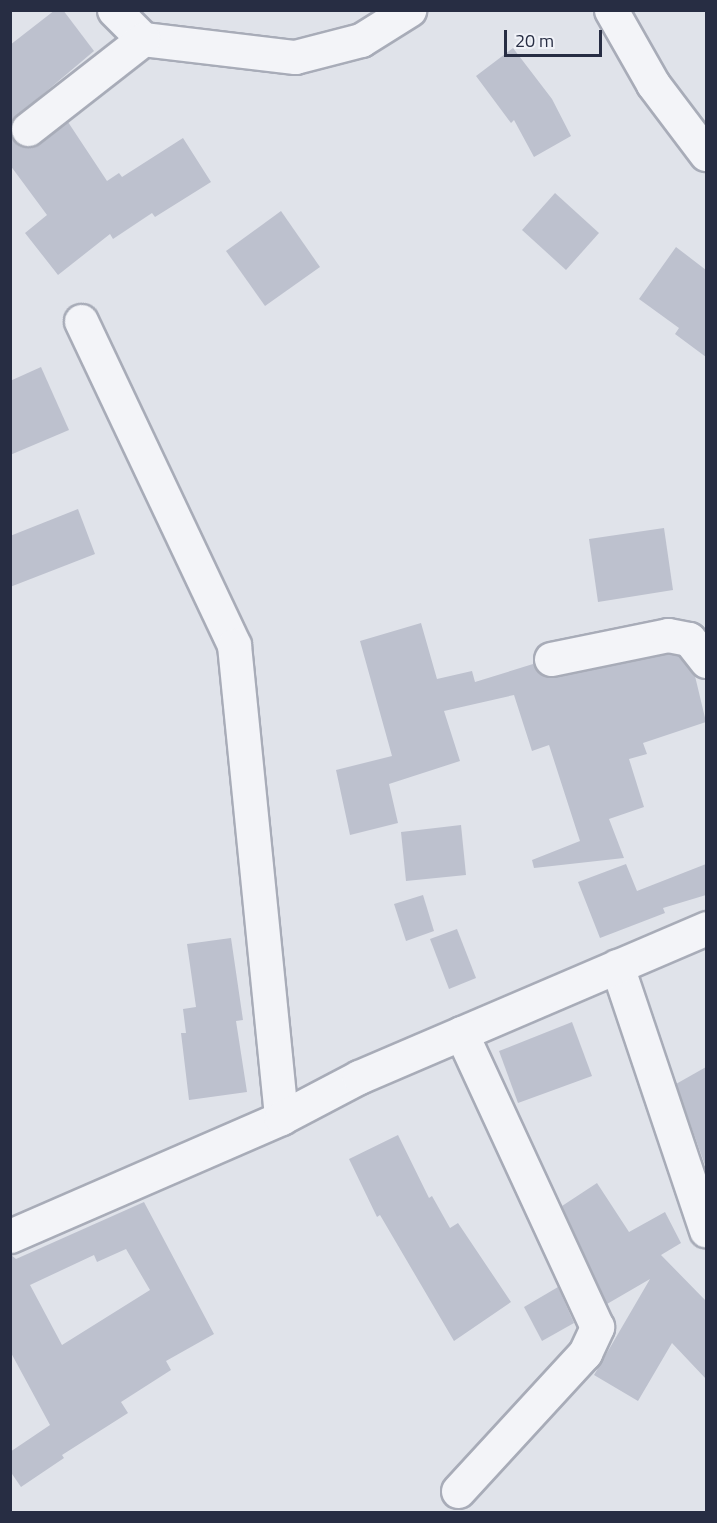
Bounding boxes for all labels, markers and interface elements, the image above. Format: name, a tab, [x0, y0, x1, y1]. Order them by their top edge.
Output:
scale bar	[507, 18, 604, 56]
text: 20 m	[515, 27, 554, 54]

